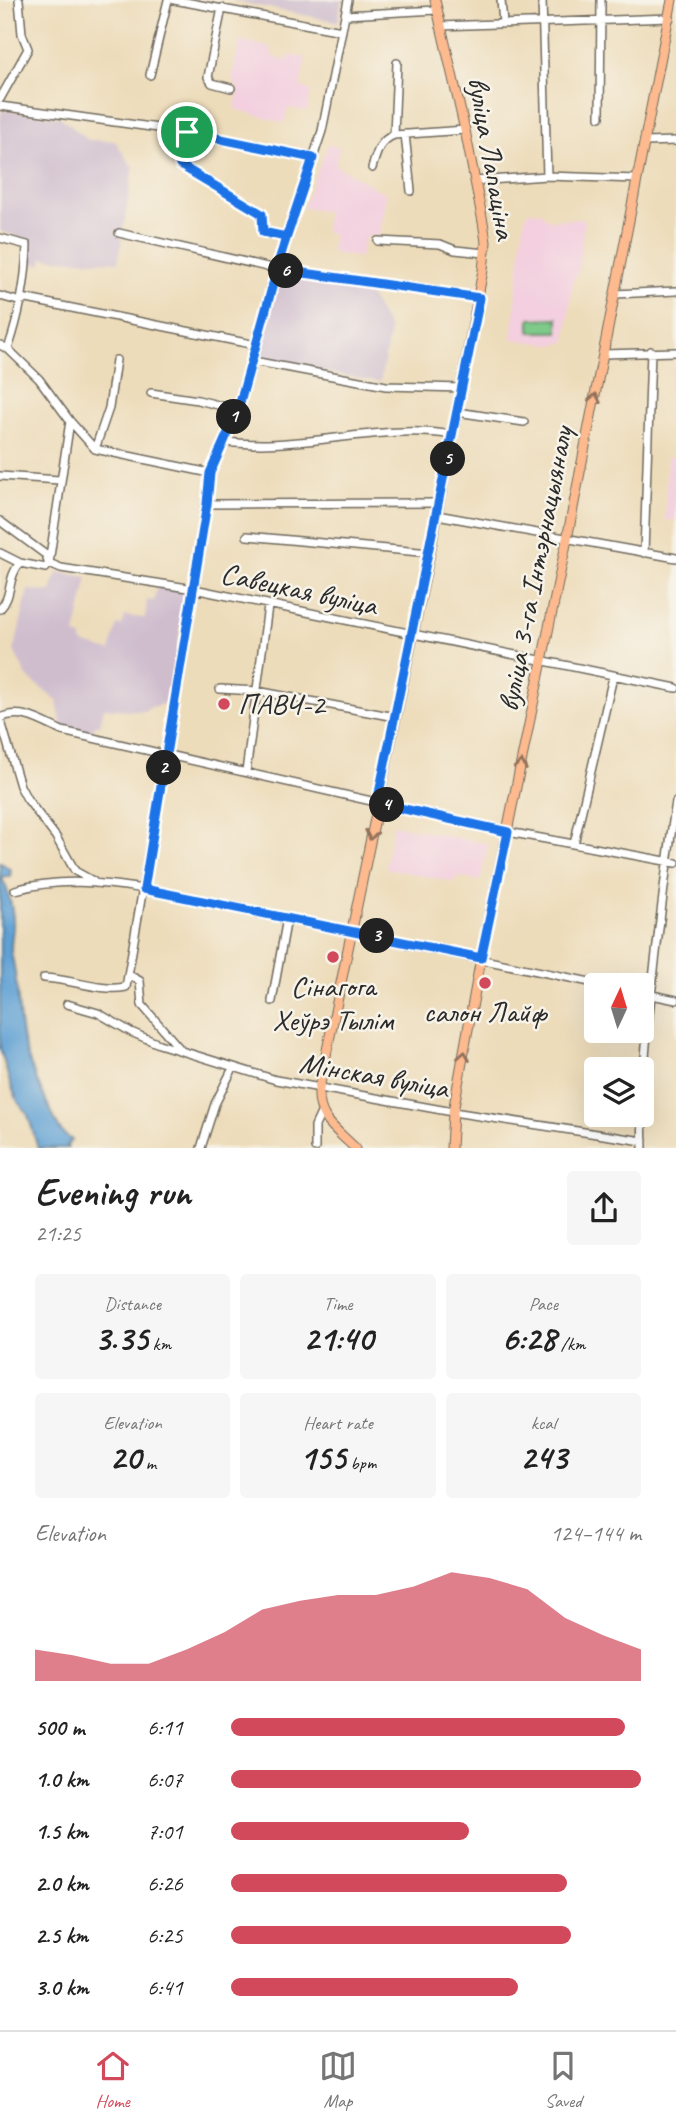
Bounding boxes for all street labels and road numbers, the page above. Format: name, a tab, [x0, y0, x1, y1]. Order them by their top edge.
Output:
street label: вуліца Лапаціна	[459, 74, 525, 244]
street label: вуліца 3-га Інтэрнацыяналу	[489, 421, 582, 715]
street label: Савецкая вуліца	[217, 554, 382, 624]
street label: Мінская вуліца	[297, 1043, 453, 1107]

